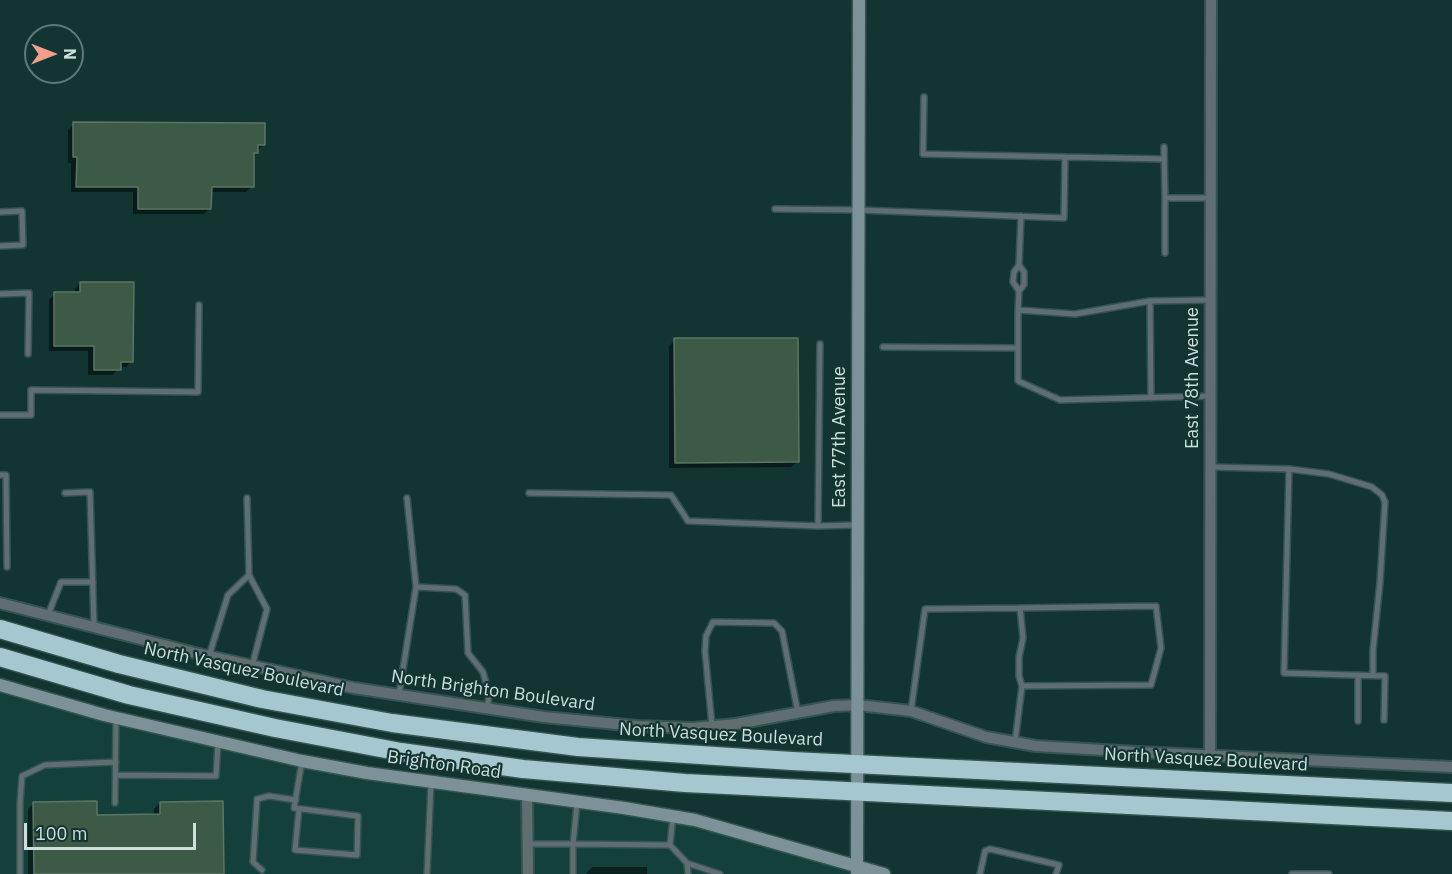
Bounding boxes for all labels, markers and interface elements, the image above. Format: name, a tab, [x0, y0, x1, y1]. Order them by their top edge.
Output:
north arrow	[24, 24, 84, 84]
text: N	[60, 48, 80, 60]
street label: East 78th Avenue	[1182, 307, 1204, 449]
street label: East 77th Avenue	[829, 366, 851, 508]
street label: North Vasquez Boulevard	[142, 638, 346, 702]
street label: North Brighton Boulevard	[390, 666, 596, 716]
street label: North Vasquez Boulevard	[619, 719, 823, 751]
street label: North Vasquez Boulevard	[1104, 744, 1308, 776]
street label: Brighton Road	[386, 746, 502, 784]
scale bar	[27, 811, 200, 849]
text: 100 m	[35, 822, 87, 845]

